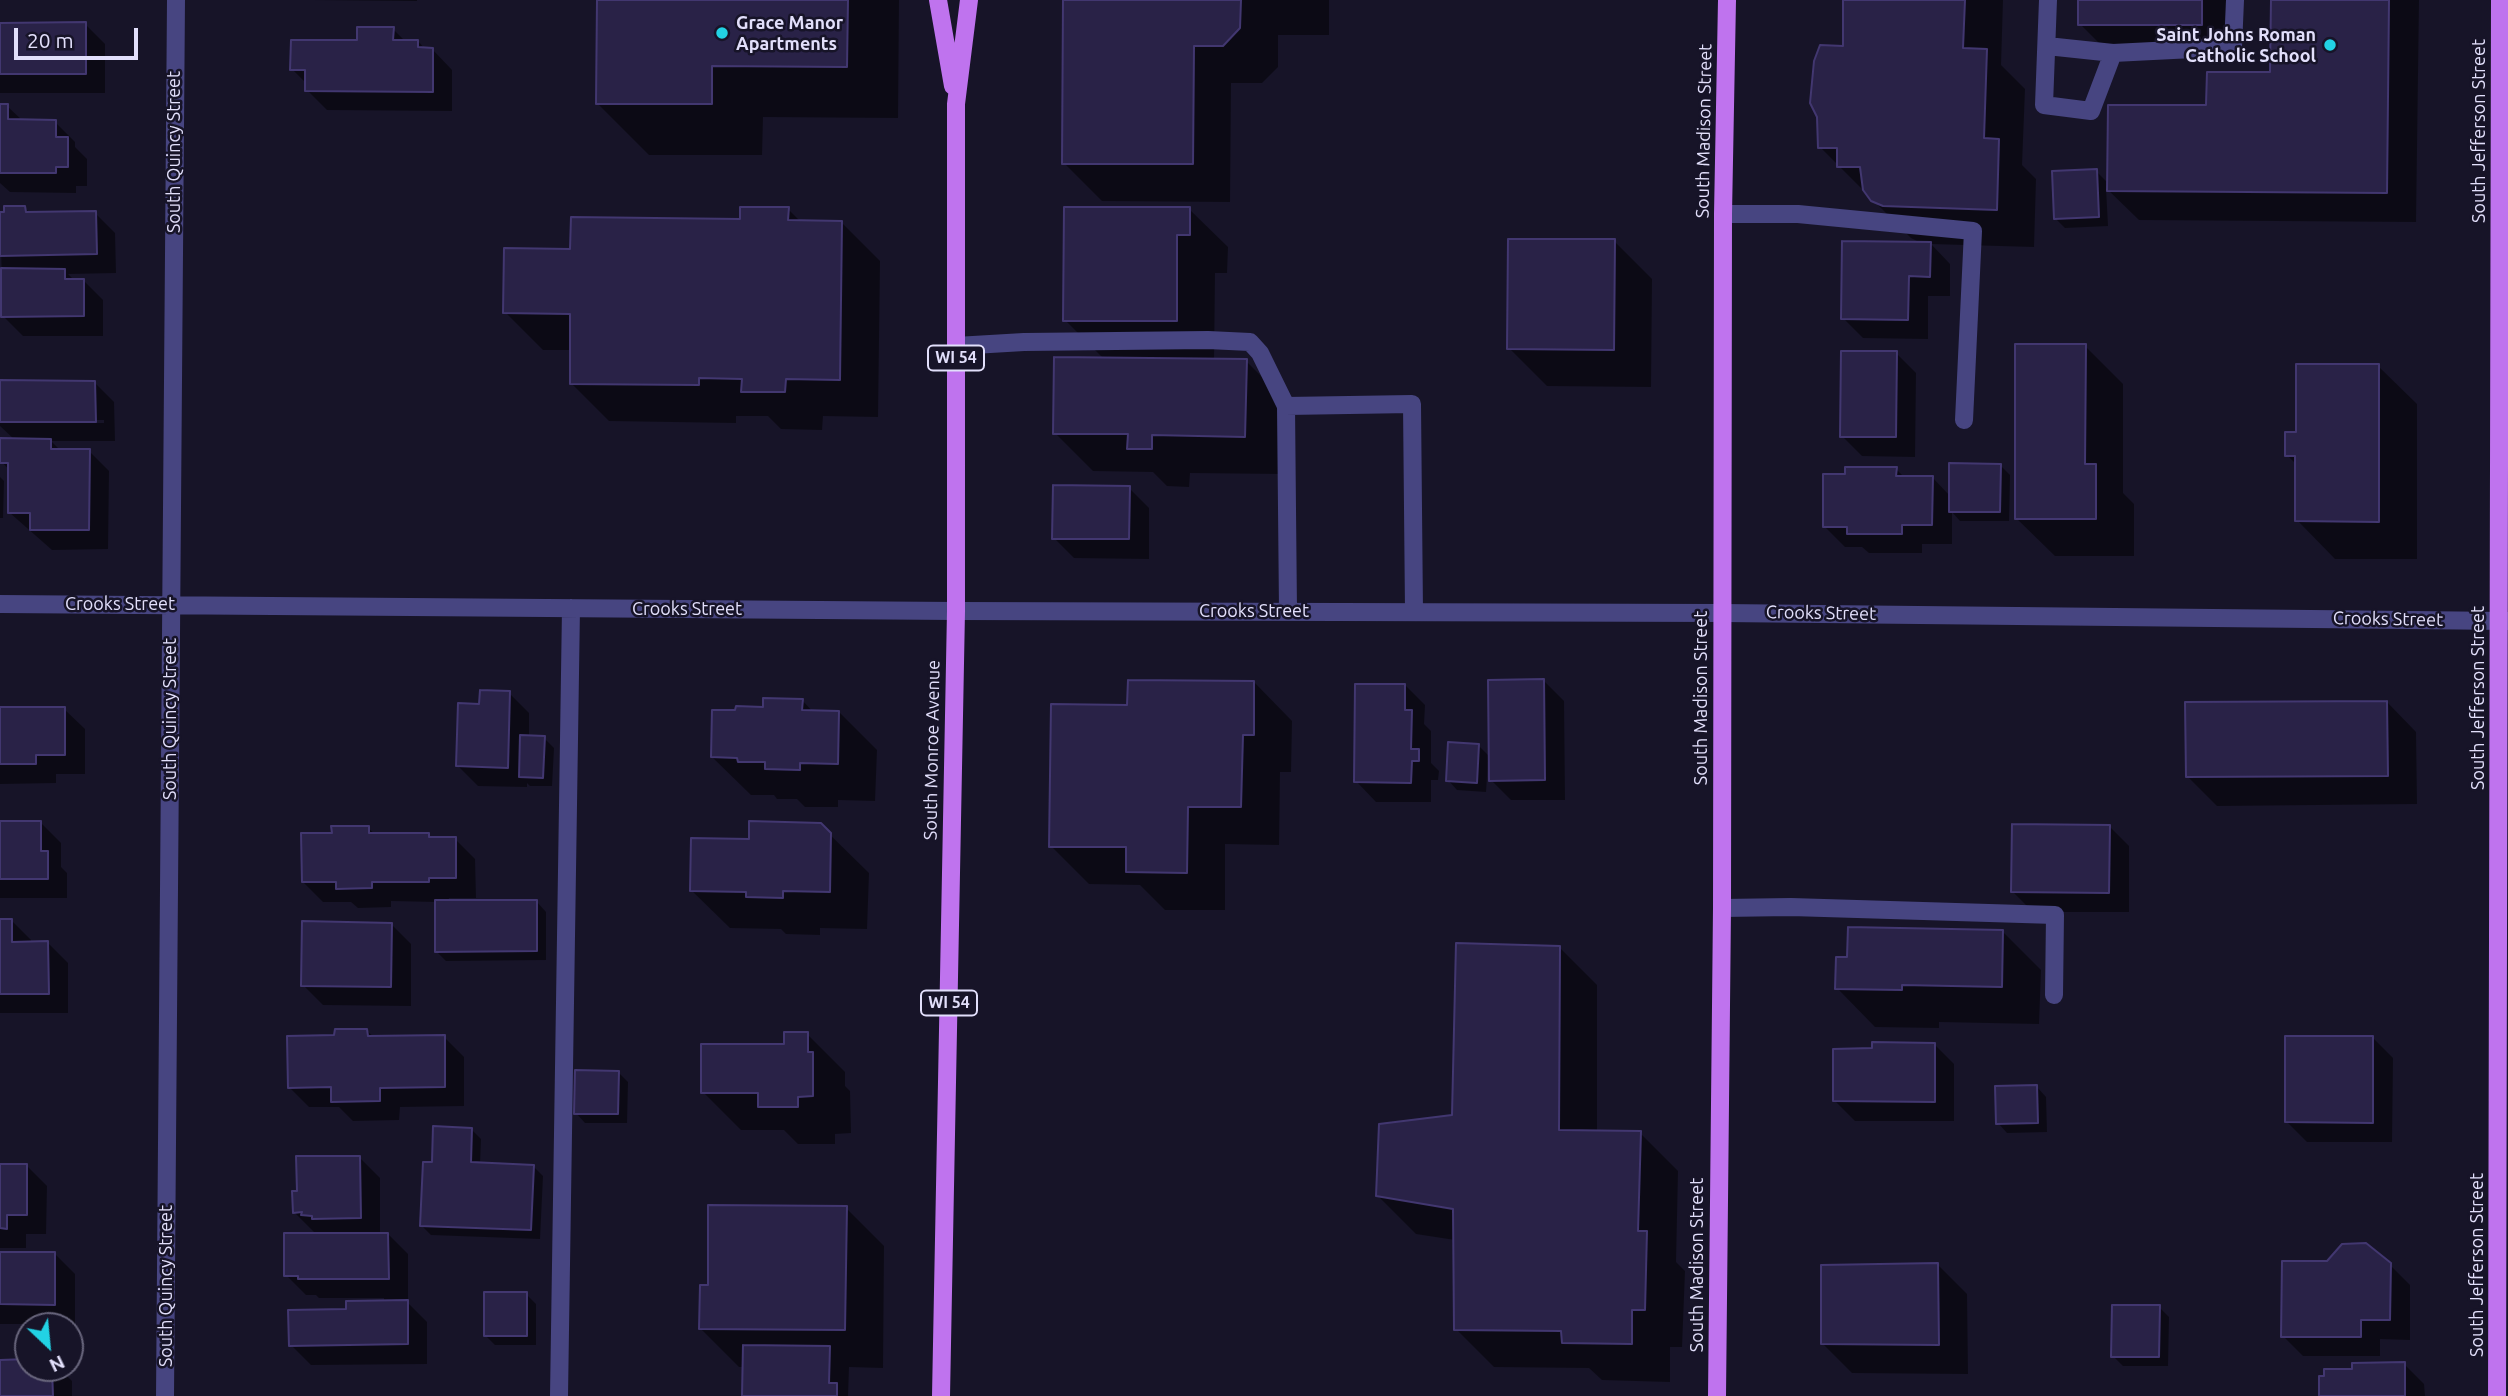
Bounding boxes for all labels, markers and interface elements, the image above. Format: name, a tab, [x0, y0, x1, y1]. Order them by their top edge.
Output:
place label: Grace Manor Apartments	[736, 12, 843, 54]
scale bar	[18, 14, 142, 58]
place label: Saint Johns Roman Catholic School	[2156, 24, 2316, 66]
marker: Grace Manor Apartments	[714, 25, 730, 41]
text: 20 m	[27, 28, 74, 52]
marker: Saint Johns Roman Catholic School	[2322, 37, 2338, 53]
street label: South Jefferson Street	[2468, 39, 2490, 223]
street label: South Madison Street	[1692, 44, 1716, 218]
street label: South Quincy Street	[163, 71, 185, 233]
road number: WI 54	[928, 346, 984, 370]
street label: Crooks Street	[65, 593, 175, 615]
street label: Crooks Street	[632, 598, 742, 620]
street label: Crooks Street	[1199, 600, 1309, 622]
street label: Crooks Street	[1766, 601, 1876, 625]
street label: South Jefferson Street	[2467, 606, 2489, 790]
street label: Crooks Street	[2333, 607, 2443, 631]
street label: South Madison Street	[1690, 611, 1712, 785]
street label: South Quincy Street	[159, 638, 181, 800]
street label: South Monroe Avenue	[920, 660, 944, 840]
road number: WI 54	[921, 990, 977, 1015]
street label: South Jefferson Street	[2466, 1173, 2488, 1357]
street label: South Madison Street	[1686, 1178, 1708, 1352]
street label: South Quincy Street	[155, 1205, 177, 1367]
north arrow	[14, 1312, 84, 1382]
text: N	[46, 1351, 69, 1377]

